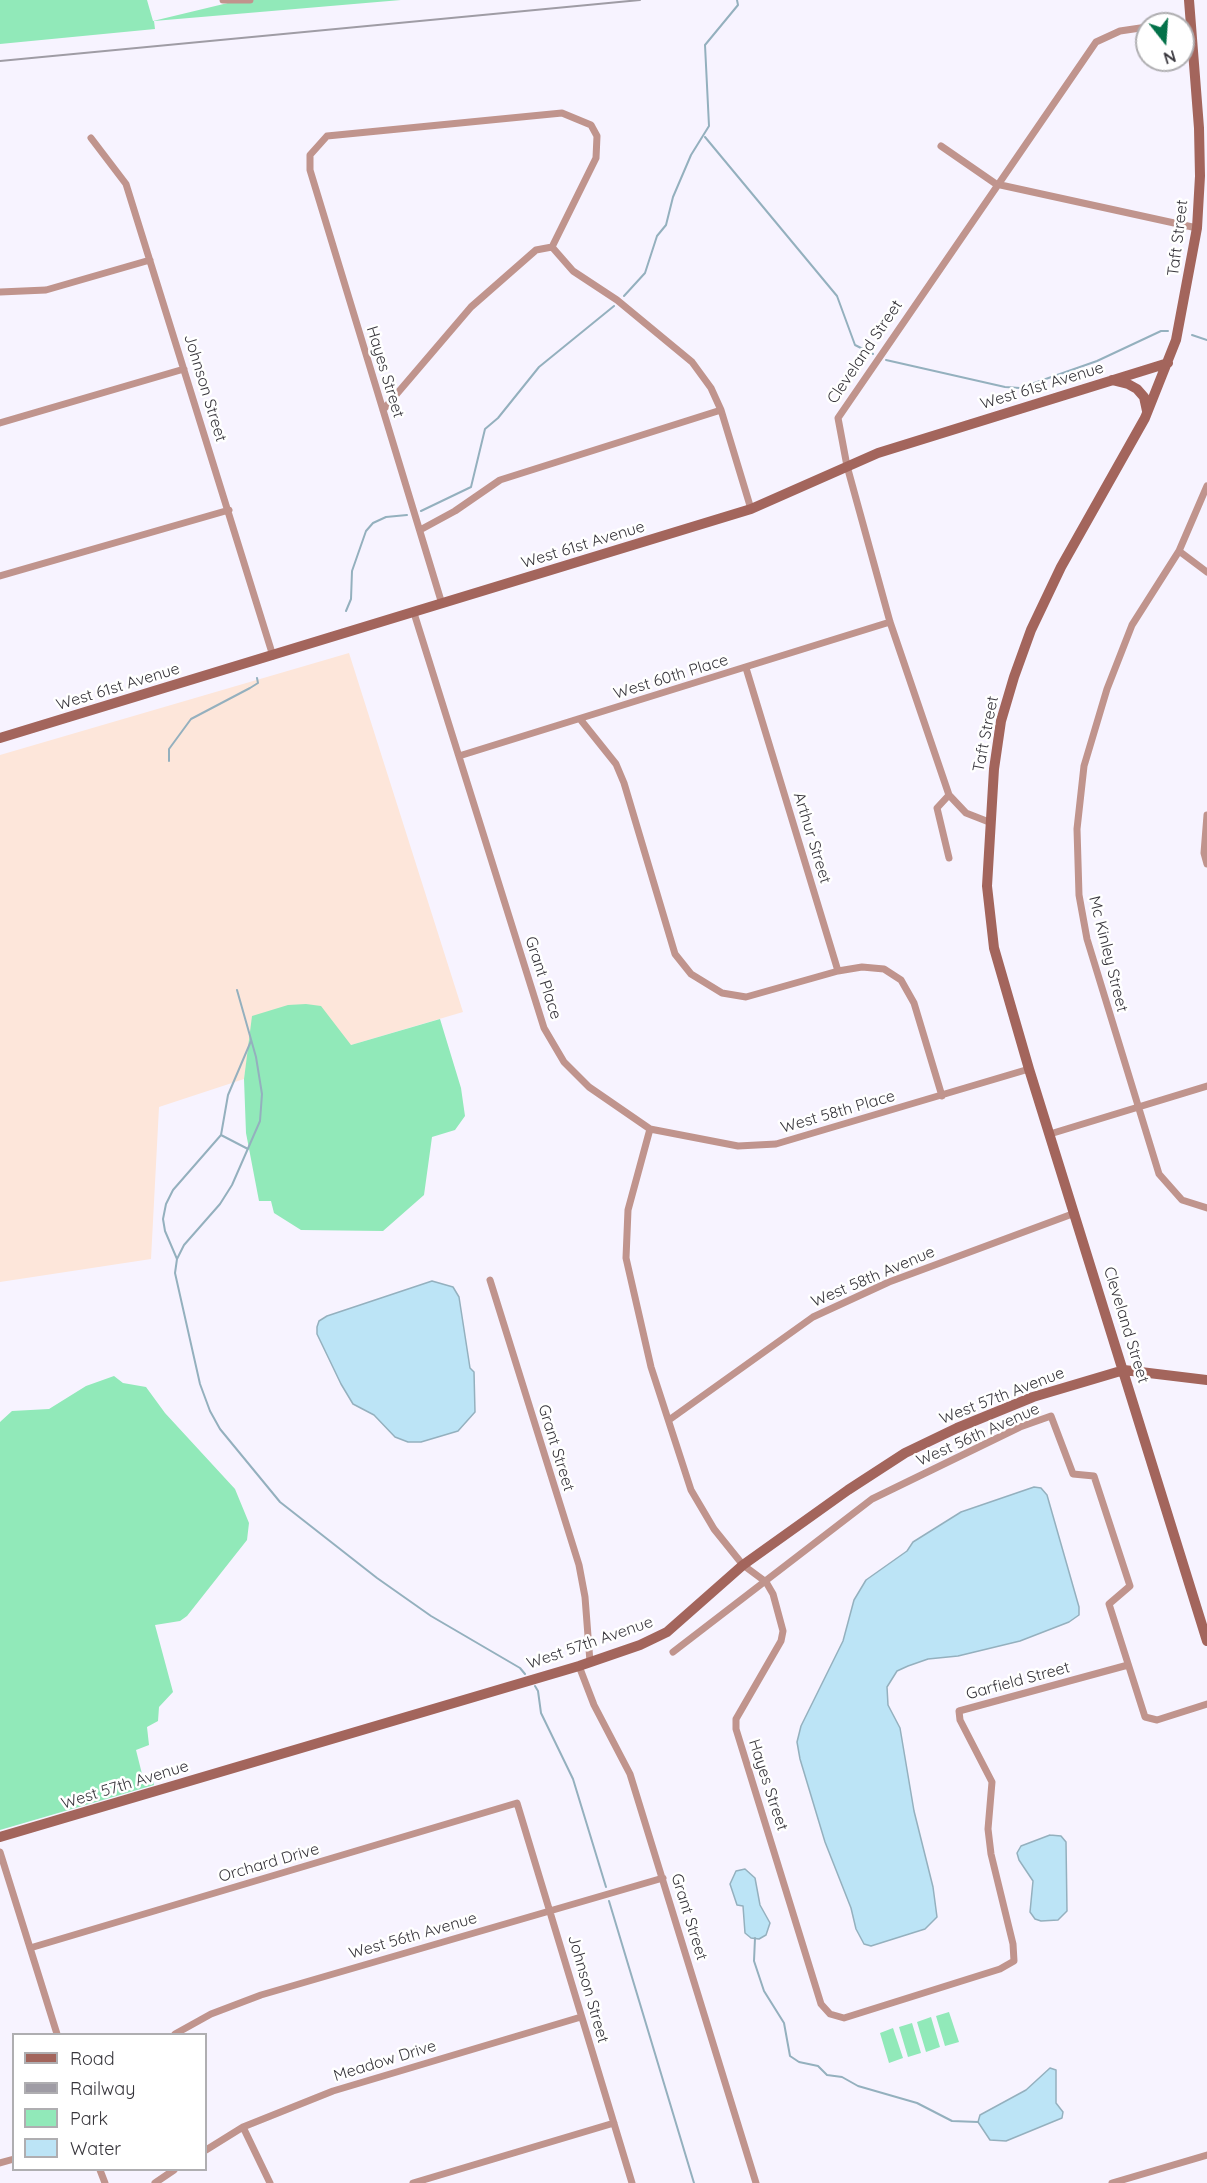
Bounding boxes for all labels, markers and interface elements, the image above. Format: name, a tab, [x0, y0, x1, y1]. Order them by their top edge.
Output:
north arrow	[1135, 12, 1195, 72]
text: N	[1161, 46, 1178, 69]
street label: Taft Street	[1164, 199, 1192, 277]
street label: Cleveland Street	[823, 297, 907, 407]
street label: Hayes Street	[362, 324, 408, 420]
street label: Johnson Street	[179, 332, 231, 444]
street label: West 61st Avenue	[978, 358, 1106, 414]
street label: West 61st Avenue	[519, 517, 647, 573]
street label: West 60th Place	[611, 650, 731, 704]
street label: West 61st Avenue	[54, 659, 182, 715]
street label: Taft Street	[969, 694, 1003, 774]
street label: Arthur Street	[789, 790, 835, 886]
street label: Mc Kinley Street	[1084, 894, 1132, 1014]
street label: Grant Place	[521, 934, 565, 1022]
street label: West 58th Place	[779, 1087, 897, 1137]
street label: West 58th Avenue	[808, 1242, 938, 1312]
street label: Cleveland Street	[1099, 1264, 1153, 1386]
street label: West 57th Avenue	[937, 1363, 1067, 1429]
street label: West 56th Avenue	[914, 1399, 1042, 1471]
street label: Grant Street	[534, 1402, 578, 1494]
street label: West 57th Avenue	[524, 1612, 656, 1674]
street label: Garfield Street	[964, 1658, 1072, 1704]
street label: Hayes Street	[744, 1737, 792, 1833]
street label: West 57th Avenue	[59, 1757, 191, 1813]
street label: Orchard Drive	[217, 1840, 321, 1886]
street label: Grant Street	[667, 1871, 711, 1963]
street label: West 56th Avenue	[347, 1909, 479, 1963]
street label: Johnson Street	[563, 1933, 613, 2045]
legend	[12, 2033, 207, 2171]
street label: Meadow Drive	[331, 2036, 439, 2086]
text: Road	[70, 2047, 115, 2070]
text: Railway	[70, 2077, 136, 2100]
text: Park	[70, 2107, 108, 2130]
text: Water	[70, 2137, 121, 2160]

